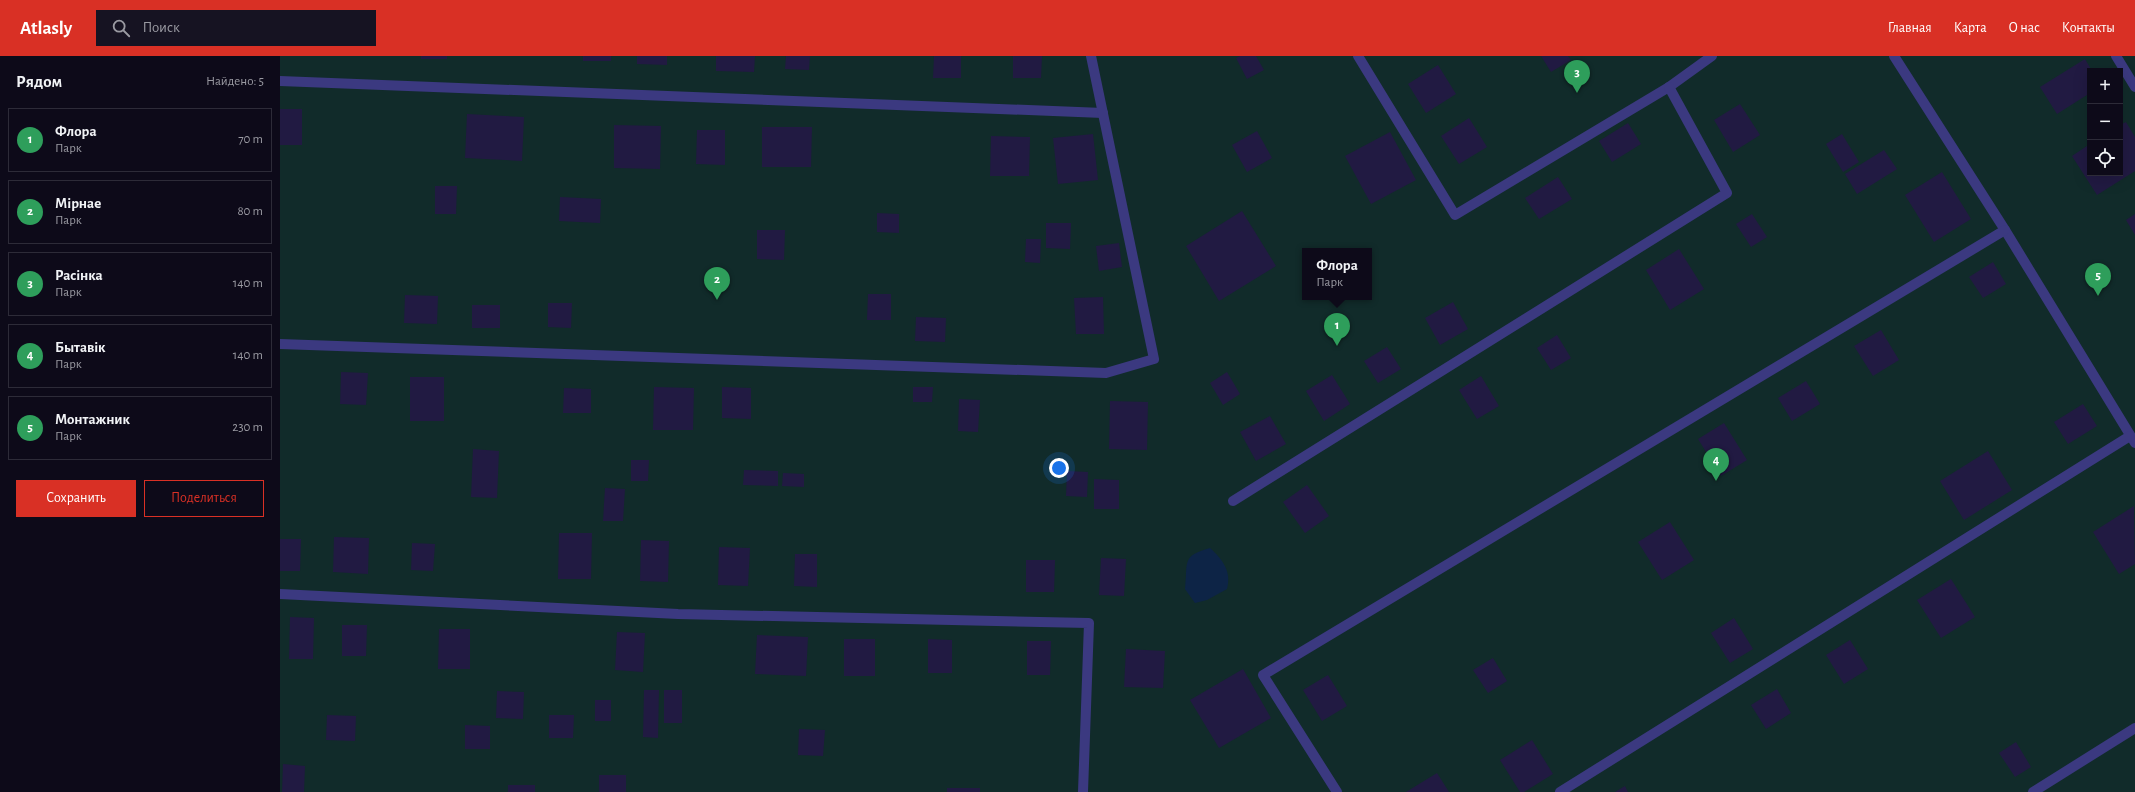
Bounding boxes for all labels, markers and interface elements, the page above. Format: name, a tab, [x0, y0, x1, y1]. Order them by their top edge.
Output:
search box	[96, 10, 376, 46]
icon: search	[110, 17, 132, 39]
text: Atlasly	[20, 19, 72, 38]
text: Поиск	[142, 20, 180, 35]
text: Главная	[1888, 21, 1932, 35]
text: Карта	[1954, 21, 1987, 35]
text: О нас	[2009, 21, 2040, 35]
text: Контакты	[2062, 21, 2115, 35]
pin: 3	[1564, 60, 1590, 93]
map controls	[2087, 68, 2123, 176]
button: +	[2087, 68, 2123, 104]
text: Рядом	[16, 73, 62, 90]
text: Найдено: 5	[206, 75, 264, 88]
button: −	[2087, 104, 2123, 140]
text: Флора	[55, 124, 97, 139]
text: 1	[28, 133, 32, 146]
text: 70 m	[238, 133, 263, 146]
button: locate	[2087, 140, 2123, 176]
text: Парк	[55, 142, 82, 155]
text: Мірнае	[55, 196, 101, 211]
text: 2	[27, 205, 33, 218]
text: 80 m	[237, 205, 263, 218]
text: Парк	[55, 214, 82, 227]
popup	[1302, 248, 1372, 300]
text: Флора	[1316, 258, 1358, 273]
pin: 5	[2085, 263, 2111, 296]
pin: 2	[704, 267, 730, 300]
text: Расінка	[55, 268, 103, 283]
text: Парк	[1316, 276, 1343, 289]
text: 3	[27, 277, 33, 290]
text: 140 m	[233, 277, 263, 290]
text: Парк	[55, 286, 82, 299]
pin: 1	[1324, 313, 1350, 346]
text: Бытавік	[55, 340, 105, 355]
text: 4	[27, 349, 33, 362]
text: 140 m	[233, 349, 263, 362]
text: Парк	[55, 358, 82, 371]
text: Монтажник	[55, 412, 130, 427]
text: 5	[27, 421, 33, 434]
text: 230 m	[232, 421, 263, 434]
text: Парк	[55, 430, 82, 443]
pin: 4	[1703, 448, 1729, 481]
your location	[1049, 458, 1069, 478]
button: Сохранить	[16, 480, 136, 517]
button: Поделиться	[144, 480, 264, 517]

